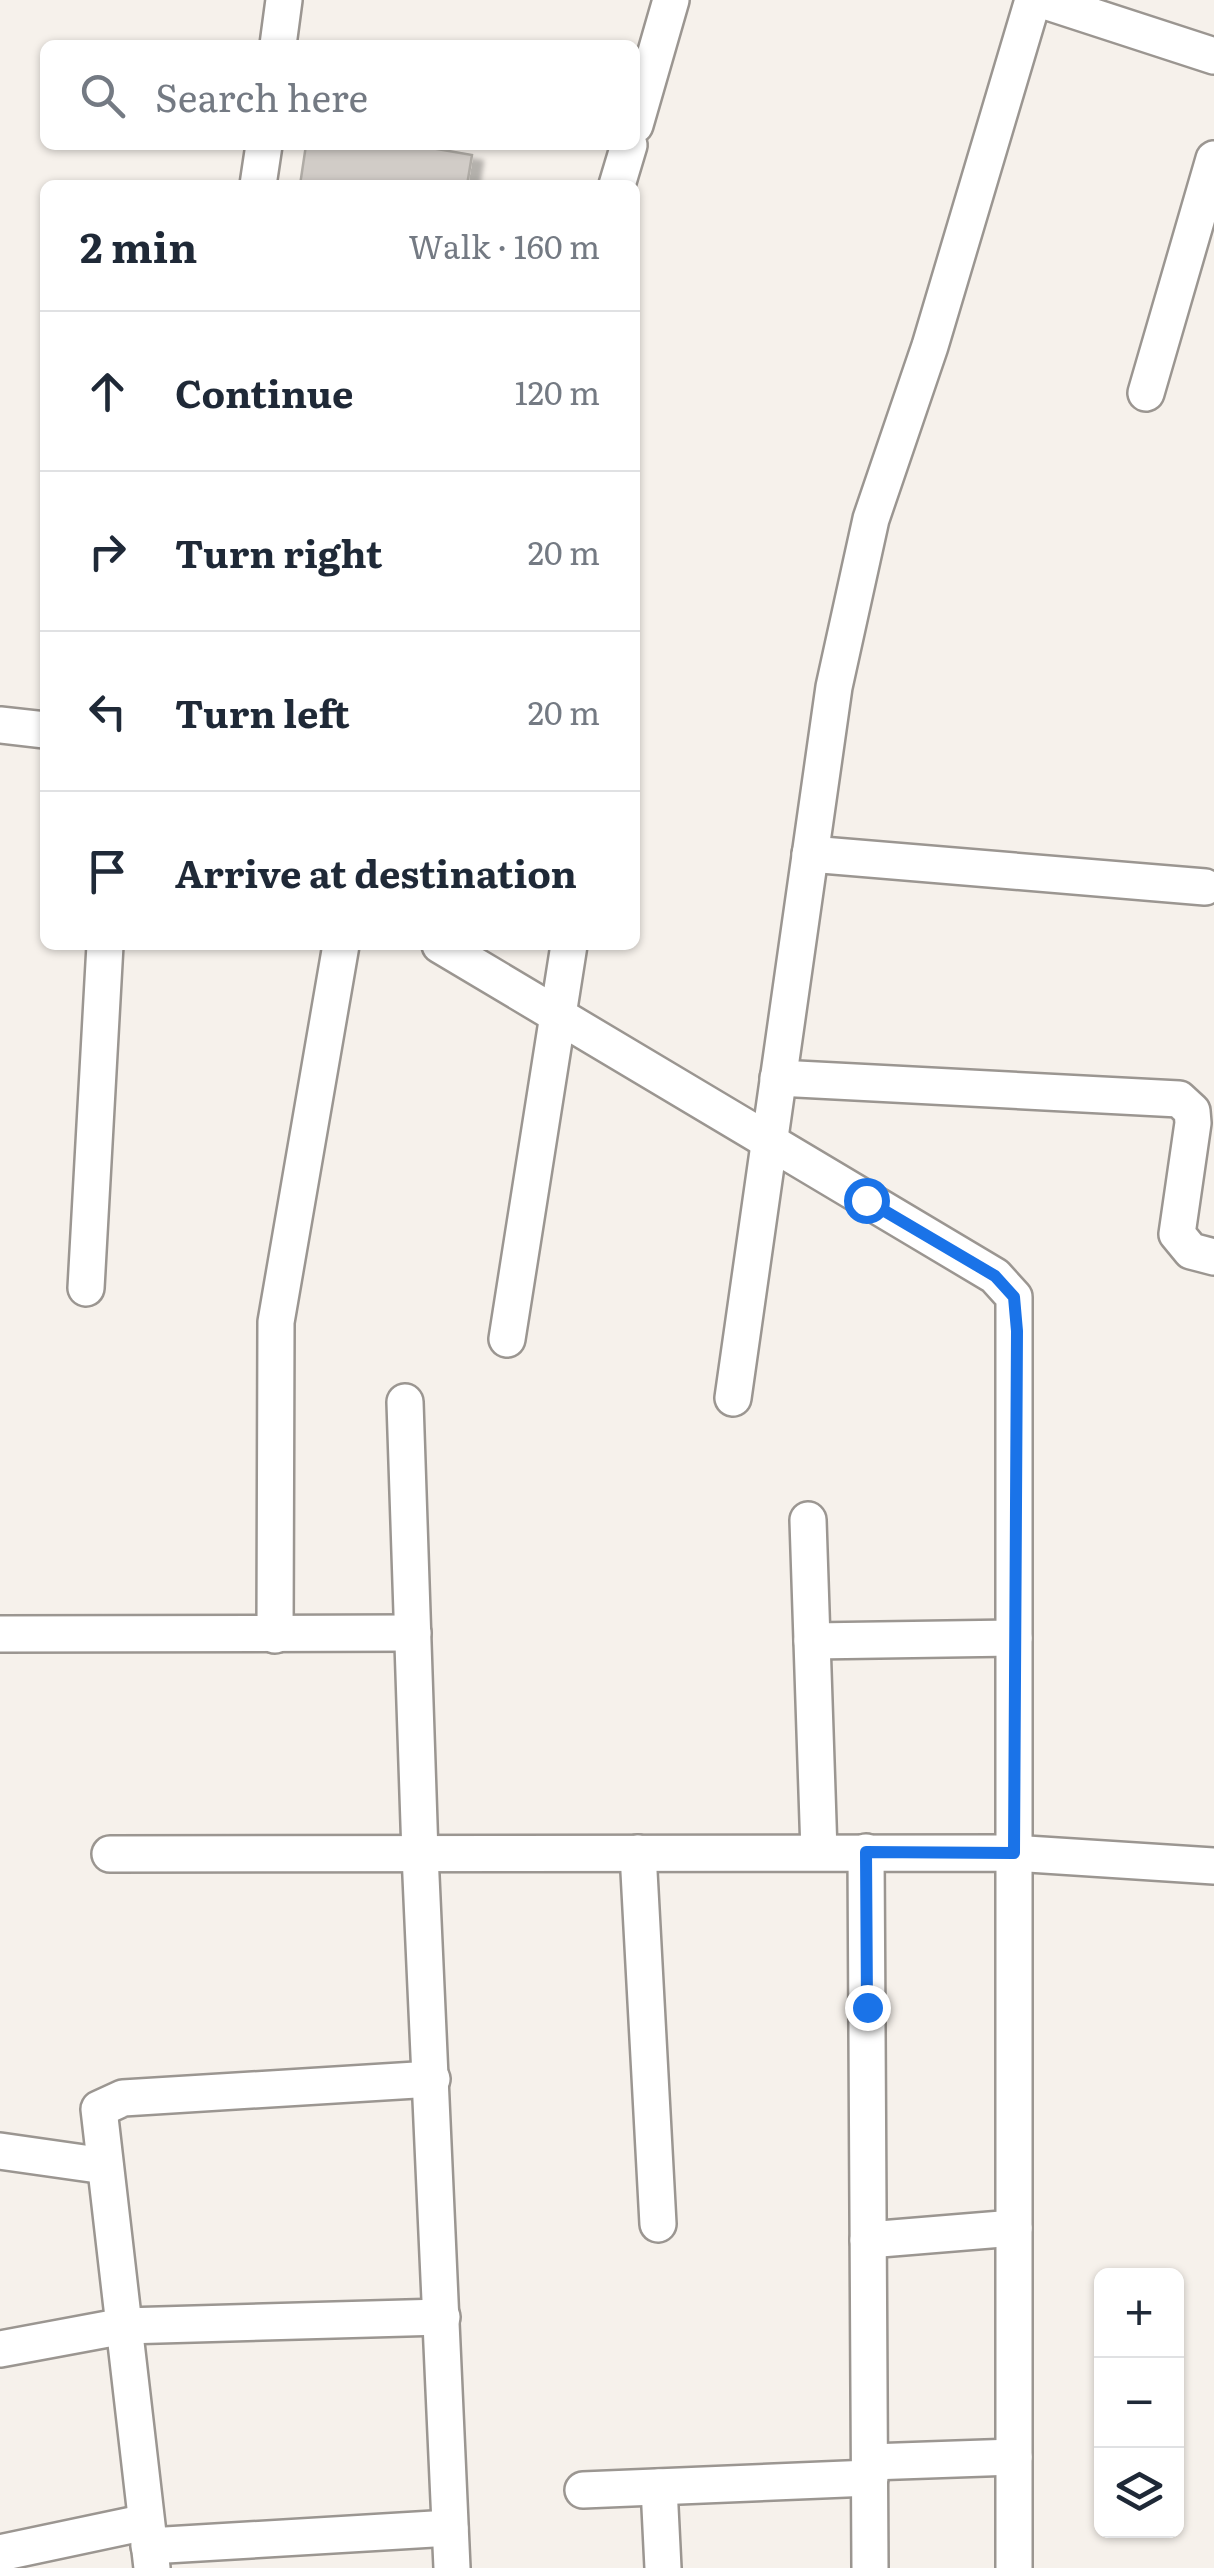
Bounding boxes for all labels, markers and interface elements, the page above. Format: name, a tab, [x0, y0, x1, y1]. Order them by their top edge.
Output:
search box	[40, 40, 640, 150]
text: Search here	[155, 67, 368, 124]
icon: search	[75, 68, 130, 123]
text: 2 min	[80, 214, 197, 276]
text: Walk · 160 m	[408, 221, 600, 269]
text: Continue	[175, 363, 353, 420]
icon: ahead	[80, 364, 135, 419]
text: 120 m	[515, 367, 600, 415]
text: Turn right	[175, 523, 382, 580]
icon: right	[80, 524, 135, 579]
text: 20 m	[528, 527, 600, 575]
text: Turn left	[175, 683, 350, 740]
icon: left	[80, 684, 135, 739]
text: 20 m	[528, 687, 600, 735]
text: Arrive at destination	[175, 843, 577, 900]
icon: arrive	[80, 844, 135, 899]
route start	[844, 1178, 890, 1224]
route end	[845, 1985, 891, 2031]
map controls	[1094, 2268, 1184, 2538]
button: +	[1094, 2268, 1184, 2358]
button: −	[1094, 2358, 1184, 2448]
button: layers	[1094, 2448, 1184, 2538]

